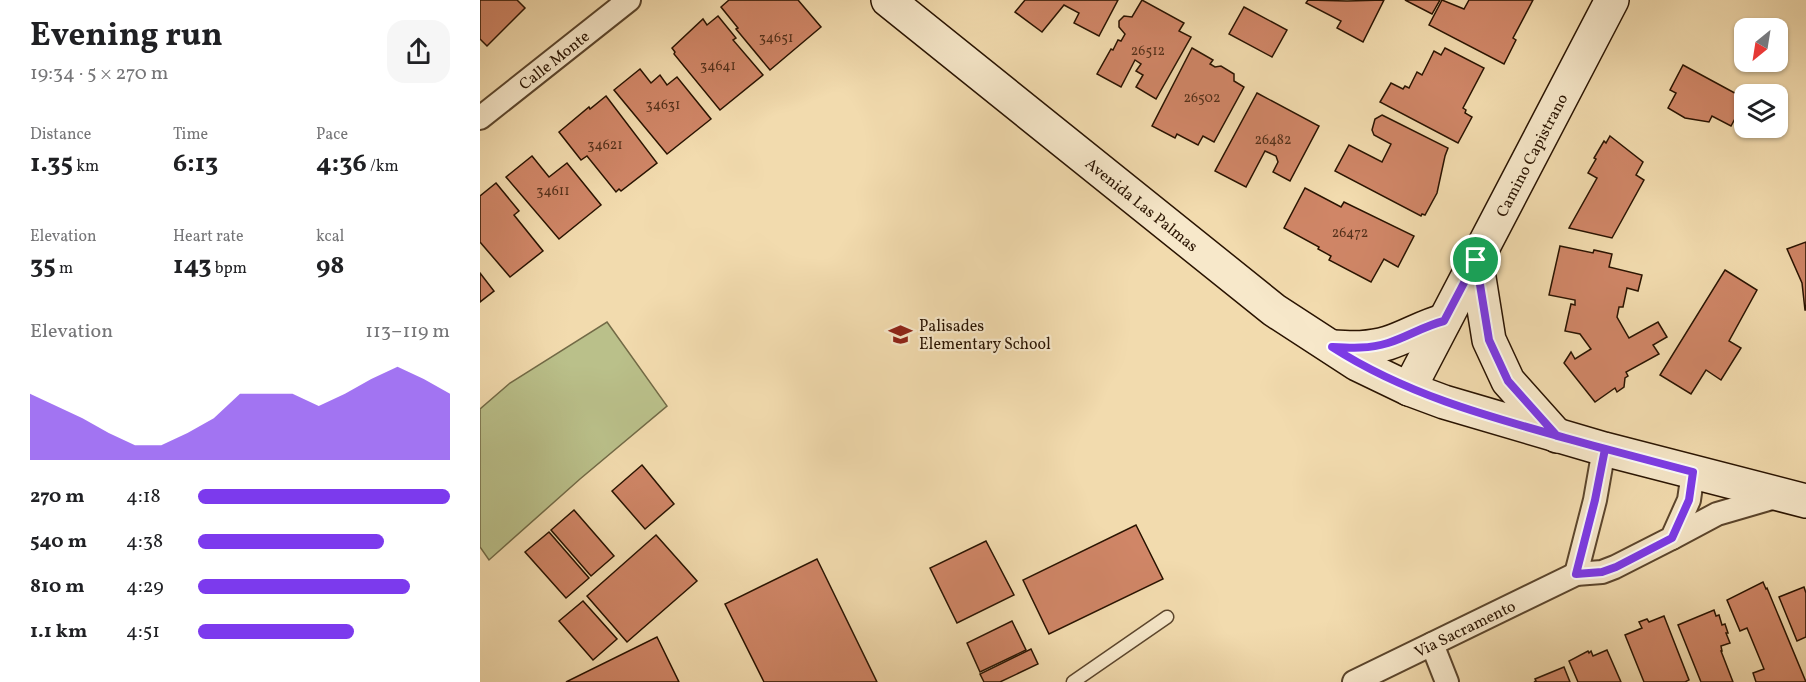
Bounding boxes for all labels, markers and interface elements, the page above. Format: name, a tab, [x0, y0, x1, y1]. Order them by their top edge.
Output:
text: Evening run	[30, 14, 223, 60]
north arrow	[1734, 18, 1788, 72]
map controls	[1734, 18, 1788, 138]
button: share	[387, 20, 450, 83]
street label: Calle Monte	[515, 26, 595, 96]
house number: 34651	[759, 29, 793, 48]
house number: 26512	[1131, 42, 1165, 61]
house number: 34641	[700, 57, 736, 76]
text: 19:34 · 5 × 270 m	[30, 60, 168, 88]
button: layers	[1734, 84, 1788, 138]
house number: 26502	[1184, 89, 1221, 108]
street label: Camino Capistrano	[1492, 90, 1574, 221]
house number: 34631	[646, 96, 680, 115]
text: Distance	[30, 124, 91, 146]
text: Time	[173, 124, 208, 146]
text: Pace	[316, 124, 348, 146]
house number: 26482	[1255, 131, 1291, 150]
house number: 34621	[587, 136, 623, 155]
text: 1.35	[30, 146, 73, 182]
text: 6:13	[173, 146, 218, 182]
text: 4:36	[316, 146, 367, 182]
street label: Avenida Las Palmas	[1080, 154, 1202, 258]
text: km	[73, 156, 99, 178]
text: /km	[367, 156, 399, 178]
house number: 34611	[536, 182, 570, 201]
house number: 26472	[1332, 224, 1368, 243]
text: Elevation	[30, 226, 97, 248]
text: Heart rate	[173, 226, 244, 248]
text: kcal	[316, 226, 344, 248]
pin	[1450, 234, 1501, 285]
icon: arrive	[1459, 243, 1492, 276]
text: 35	[30, 248, 56, 284]
text: 143	[173, 248, 212, 284]
text: 98	[316, 248, 345, 284]
text: m	[56, 258, 73, 280]
text: bpm	[212, 258, 247, 280]
place label: Palisades Elementary School	[919, 316, 1051, 356]
text: Elevation	[30, 318, 113, 346]
text: 113–119 m	[365, 318, 450, 346]
school or university icon: Palisades Elementary School	[888, 321, 914, 347]
text: 270 m	[30, 483, 85, 511]
text: 4:18	[126, 483, 161, 511]
text: 540 m	[30, 528, 87, 556]
text: 4:38	[126, 528, 163, 556]
text: 810 m	[30, 573, 85, 601]
text: 4:29	[126, 573, 164, 601]
street label: Via Sacramento	[1411, 596, 1520, 664]
text: 1.1 km	[30, 618, 87, 646]
text: 4:51	[126, 618, 160, 646]

